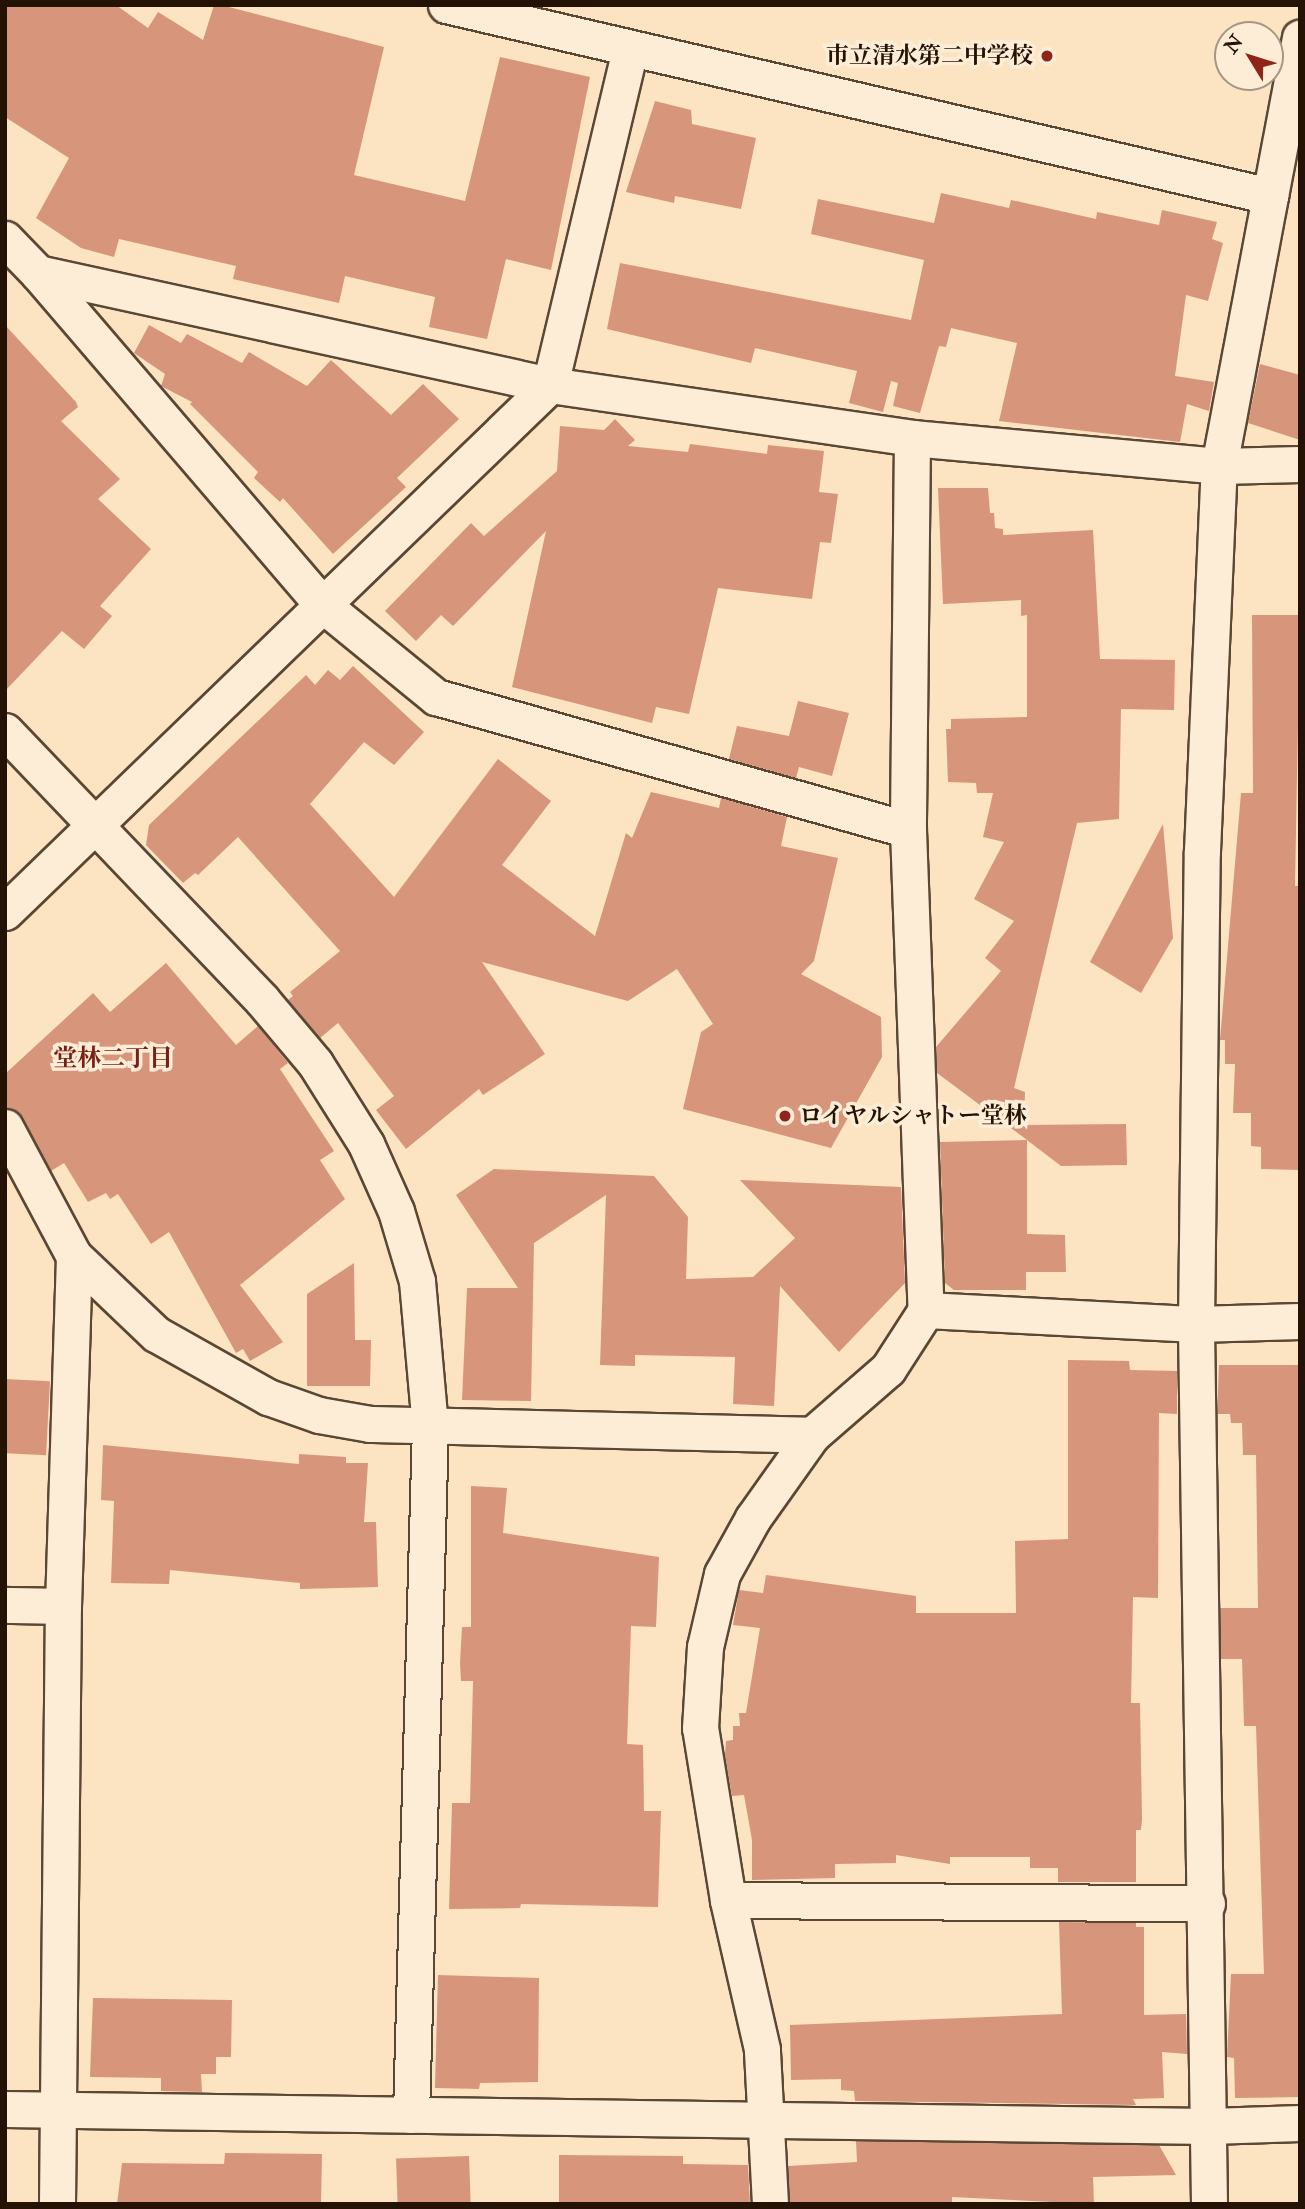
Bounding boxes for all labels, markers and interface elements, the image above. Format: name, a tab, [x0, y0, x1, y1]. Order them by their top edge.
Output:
north arrow	[1214, 21, 1284, 91]
text: N	[1219, 30, 1249, 58]
place label: 市立清水第二中学校	[826, 42, 1033, 70]
marker: 市立清水第二中学校	[1039, 48, 1055, 64]
district label: 堂林二丁目	[53, 1045, 173, 1073]
place label: ロイヤルシャトー堂林	[799, 1102, 1029, 1130]
marker: ロイヤルシャトー堂林	[777, 1108, 793, 1124]

